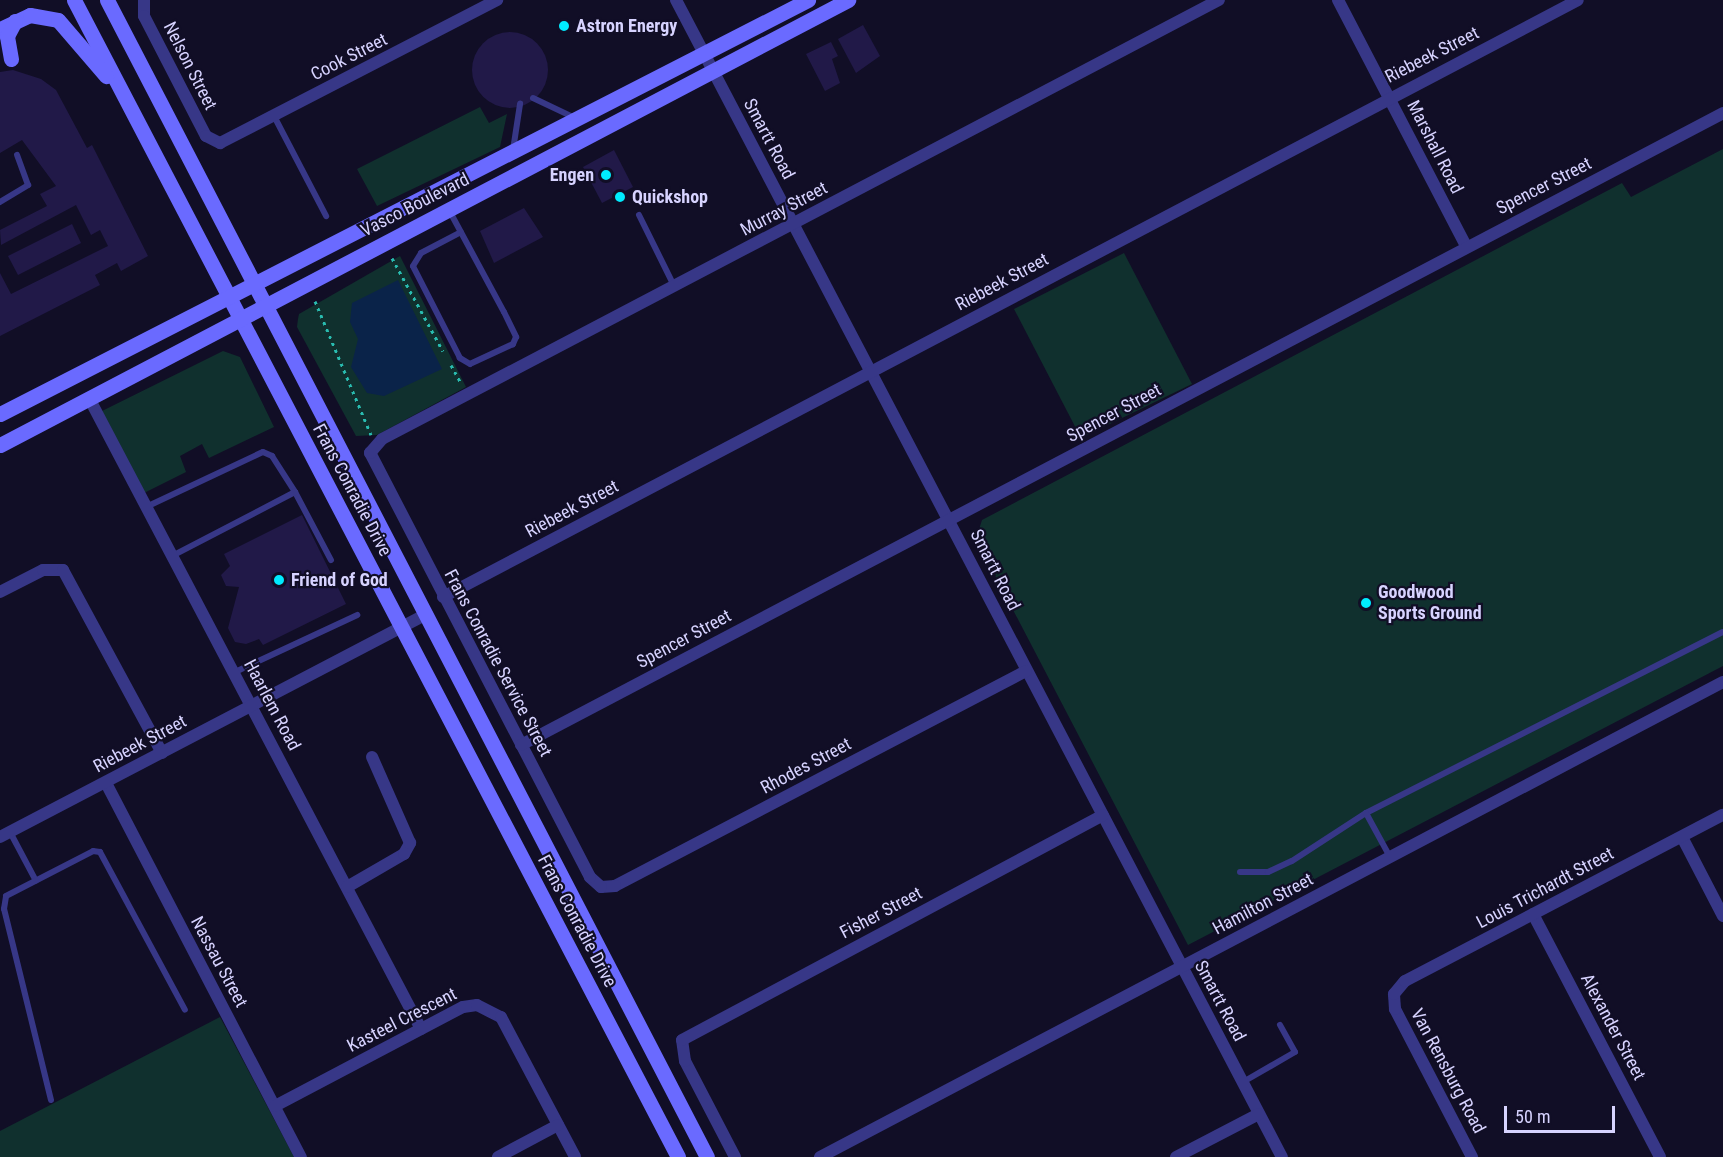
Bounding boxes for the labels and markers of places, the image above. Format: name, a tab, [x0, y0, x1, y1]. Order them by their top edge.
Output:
place label: Astron Energy	[576, 15, 677, 37]
marker: Astron Energy	[557, 19, 571, 33]
place label: Engen	[550, 164, 594, 186]
marker: Engen	[599, 168, 613, 182]
place label: Quickshop	[632, 186, 708, 208]
marker: Quickshop	[613, 190, 627, 204]
place label: Friend of God	[291, 569, 388, 591]
marker: Friend of God	[272, 573, 286, 587]
place label: Goodwood Sports Ground	[1378, 582, 1482, 624]
marker: Goodwood Sports Ground	[1359, 596, 1373, 610]

